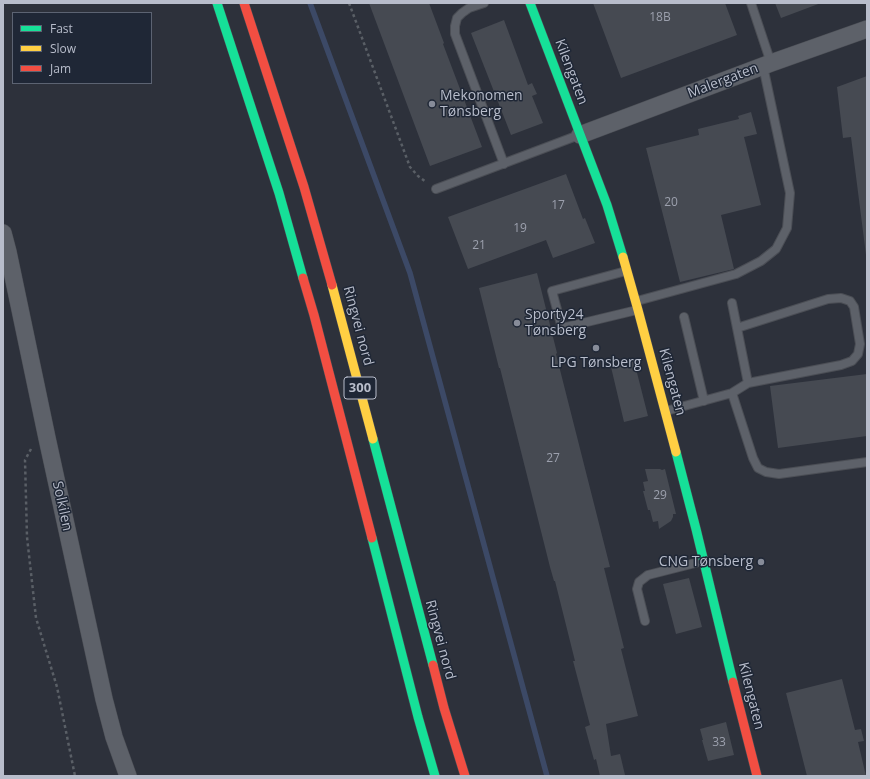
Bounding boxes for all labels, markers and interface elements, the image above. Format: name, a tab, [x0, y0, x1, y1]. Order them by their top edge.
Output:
house number: 18B	[649, 11, 671, 25]
legend	[12, 12, 152, 84]
text: Fast	[50, 20, 73, 37]
street label: Kilengaten	[551, 37, 591, 107]
text: Slow	[50, 40, 76, 57]
text: Jam	[50, 60, 71, 77]
street label: Malergaten	[685, 60, 761, 102]
place label: Mekonomen Tønsberg	[440, 88, 523, 120]
marker: Mekonomen Tønsberg	[427, 99, 437, 109]
house number: 20	[664, 196, 678, 210]
house number: 17	[551, 199, 565, 213]
house number: 19	[513, 222, 527, 236]
house number: 21	[472, 239, 486, 253]
street label: Ringvei nord	[339, 284, 377, 368]
place label: Sporty24 Tønsberg	[525, 307, 586, 340]
marker: Sporty24 Tønsberg	[512, 318, 522, 328]
marker: LPG Tønsberg	[591, 343, 601, 353]
street label: Kilengaten	[655, 347, 689, 417]
place label: LPG Tønsberg	[551, 355, 641, 371]
road number: 300	[344, 377, 376, 399]
house number: 27	[546, 452, 560, 466]
street label: Solkilen	[49, 480, 75, 532]
house number: 29	[653, 489, 667, 503]
place label: CNG Tønsberg	[659, 554, 753, 570]
marker: CNG Tønsberg	[756, 557, 766, 567]
street label: Ringvei nord	[421, 598, 459, 682]
street label: Kilengaten	[735, 661, 767, 731]
house number: 33	[712, 736, 726, 750]

